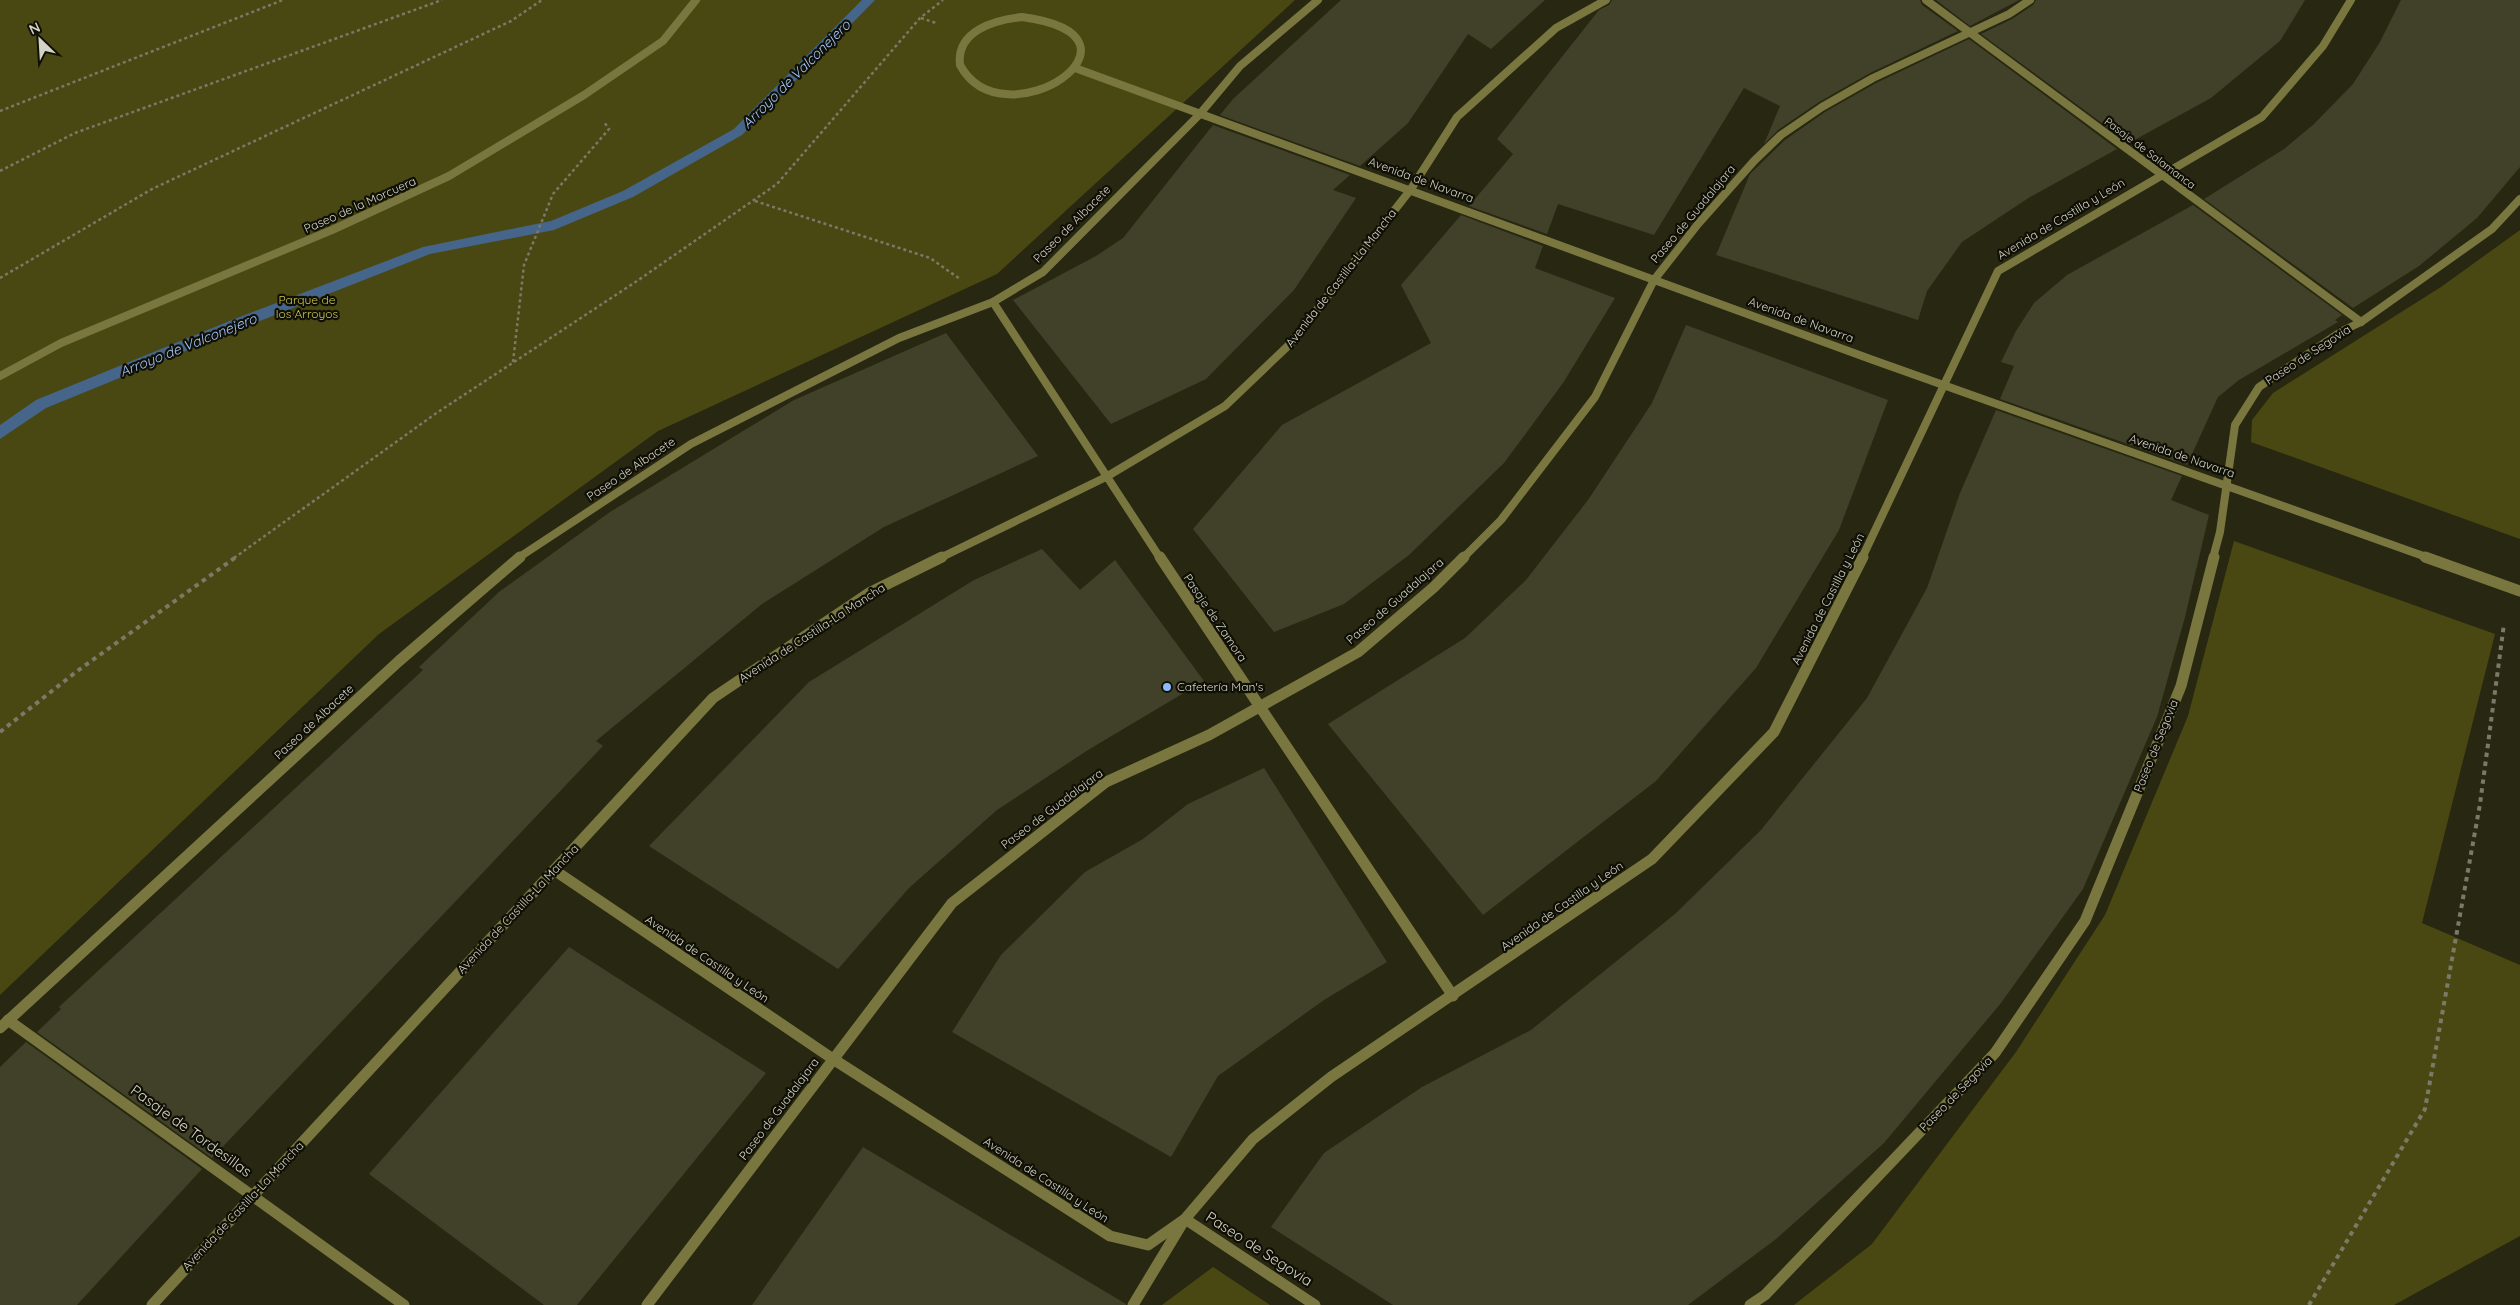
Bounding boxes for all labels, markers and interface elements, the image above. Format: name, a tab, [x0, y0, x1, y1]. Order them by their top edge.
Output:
north arrow	[15, 15, 65, 65]
water label: Arroyo de Valconejero	[738, 16, 854, 132]
text: N	[26, 18, 43, 39]
street label: Pasaje de Salamanca	[2102, 114, 2198, 192]
street label: Avenida de Navarra	[1366, 154, 1476, 206]
street label: Paseo de Guadalajara	[1647, 161, 1738, 266]
street label: Paseo de la Morcuera	[301, 173, 418, 236]
street label: Avenida de Castilla y León	[1994, 175, 2127, 263]
street label: Paseo de Albacete	[1030, 182, 1114, 266]
street label: Avenida de Castilla-La Mancha	[1282, 206, 1399, 350]
park label: Parque de los Arroyos	[276, 292, 339, 321]
street label: Avenida de Navarra	[1746, 294, 1856, 346]
water label: Arroyo de Valconejero	[117, 309, 260, 381]
street label: Paseo de Segovia	[2262, 321, 2353, 388]
street label: Avenida de Navarra	[2127, 430, 2237, 481]
street label: Paseo de Albacete	[584, 433, 678, 504]
street label: Avenida de Castilla y León	[1788, 530, 1867, 667]
street label: Paseo de Guadalajara	[1343, 554, 1446, 647]
street label: Pasaje de Zamora	[1180, 571, 1250, 665]
street label: Avenida de Castilla-La Mancha	[736, 580, 888, 686]
place label: Cafetería Man's	[1177, 679, 1264, 694]
street label: Paseo de Albacete	[271, 681, 357, 762]
marker: Cafetería Man's	[1161, 681, 1173, 693]
street label: Paseo de Segovia	[2130, 697, 2181, 794]
street label: Paseo de Guadalajara	[998, 765, 1106, 852]
street label: Avenida de Castilla-La Mancha	[454, 841, 582, 976]
street label: Avenida de Castilla y León	[1498, 858, 1626, 954]
street label: Avenida de Castilla y León	[643, 912, 772, 1006]
street label: Paseo de Segovia	[1916, 1053, 1995, 1134]
street label: Paseo de Guadalajara	[735, 1055, 822, 1163]
street label: Pasaje de Tordesillas	[127, 1080, 256, 1181]
street label: Avenida de Castilla y León	[981, 1134, 1112, 1226]
street label: Avenida de Castilla-La Mancha	[179, 1138, 307, 1273]
street label: Paseo de Segovia	[1202, 1207, 1316, 1290]

